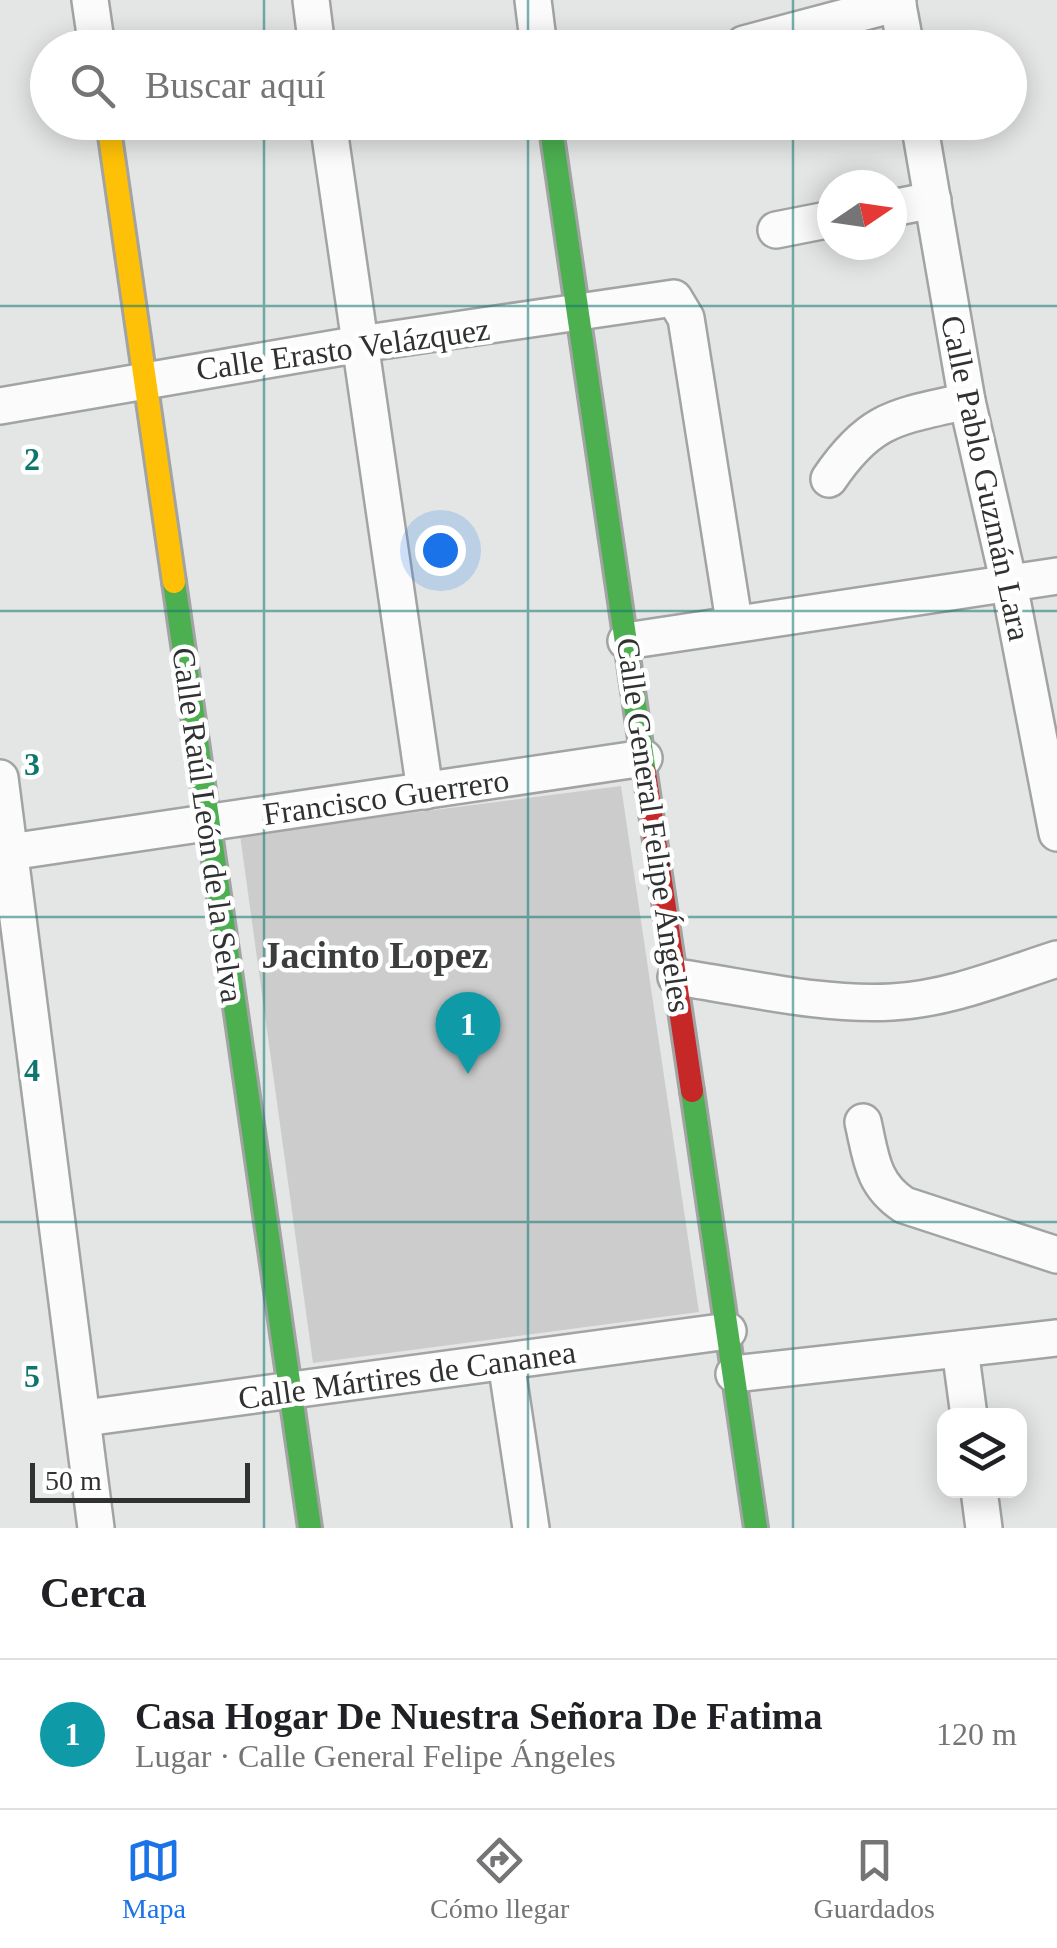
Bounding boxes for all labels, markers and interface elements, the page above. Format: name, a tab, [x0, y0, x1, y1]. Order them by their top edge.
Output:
search box	[30, 30, 1027, 140]
icon: search	[65, 58, 120, 113]
text: Buscar aquí	[145, 64, 325, 106]
north arrow	[817, 170, 907, 260]
street label: Calle Erasto Velázquez	[194, 311, 492, 387]
street label: Calle Pablo Guzmán Lara	[934, 312, 1038, 644]
text: 2	[24, 441, 40, 477]
your location	[415, 525, 466, 576]
street label: Calle General Felipe Ángeles	[610, 636, 698, 1014]
street label: Calle Raúl León de la Selva	[165, 645, 251, 1005]
text: 3	[24, 746, 40, 782]
street label: Francisco Guerrero	[261, 762, 511, 832]
district label: Jacinto Lopez	[262, 934, 489, 976]
pin: 1	[436, 992, 500, 1074]
text: 4	[24, 1052, 40, 1088]
street label: Calle Mártires de Cananea	[236, 1333, 578, 1417]
text: 5	[24, 1358, 40, 1394]
map controls	[937, 1408, 1027, 1498]
button: layers	[937, 1408, 1027, 1498]
scale bar	[30, 1458, 250, 1502]
text: 50 m	[45, 1465, 102, 1496]
text: Cerca	[40, 1570, 147, 1616]
text: Casa Hogar De Nuestra Señora De Fatima	[135, 1695, 822, 1737]
text: 1	[65, 1716, 81, 1752]
text: 120 m	[936, 1716, 1017, 1752]
text: Lugar · Calle General Felipe Ángeles	[135, 1738, 616, 1774]
tab: Mapa	[122, 1833, 186, 1925]
tab: Cómo llegar	[430, 1833, 569, 1925]
tab: Guardados	[814, 1833, 935, 1925]

